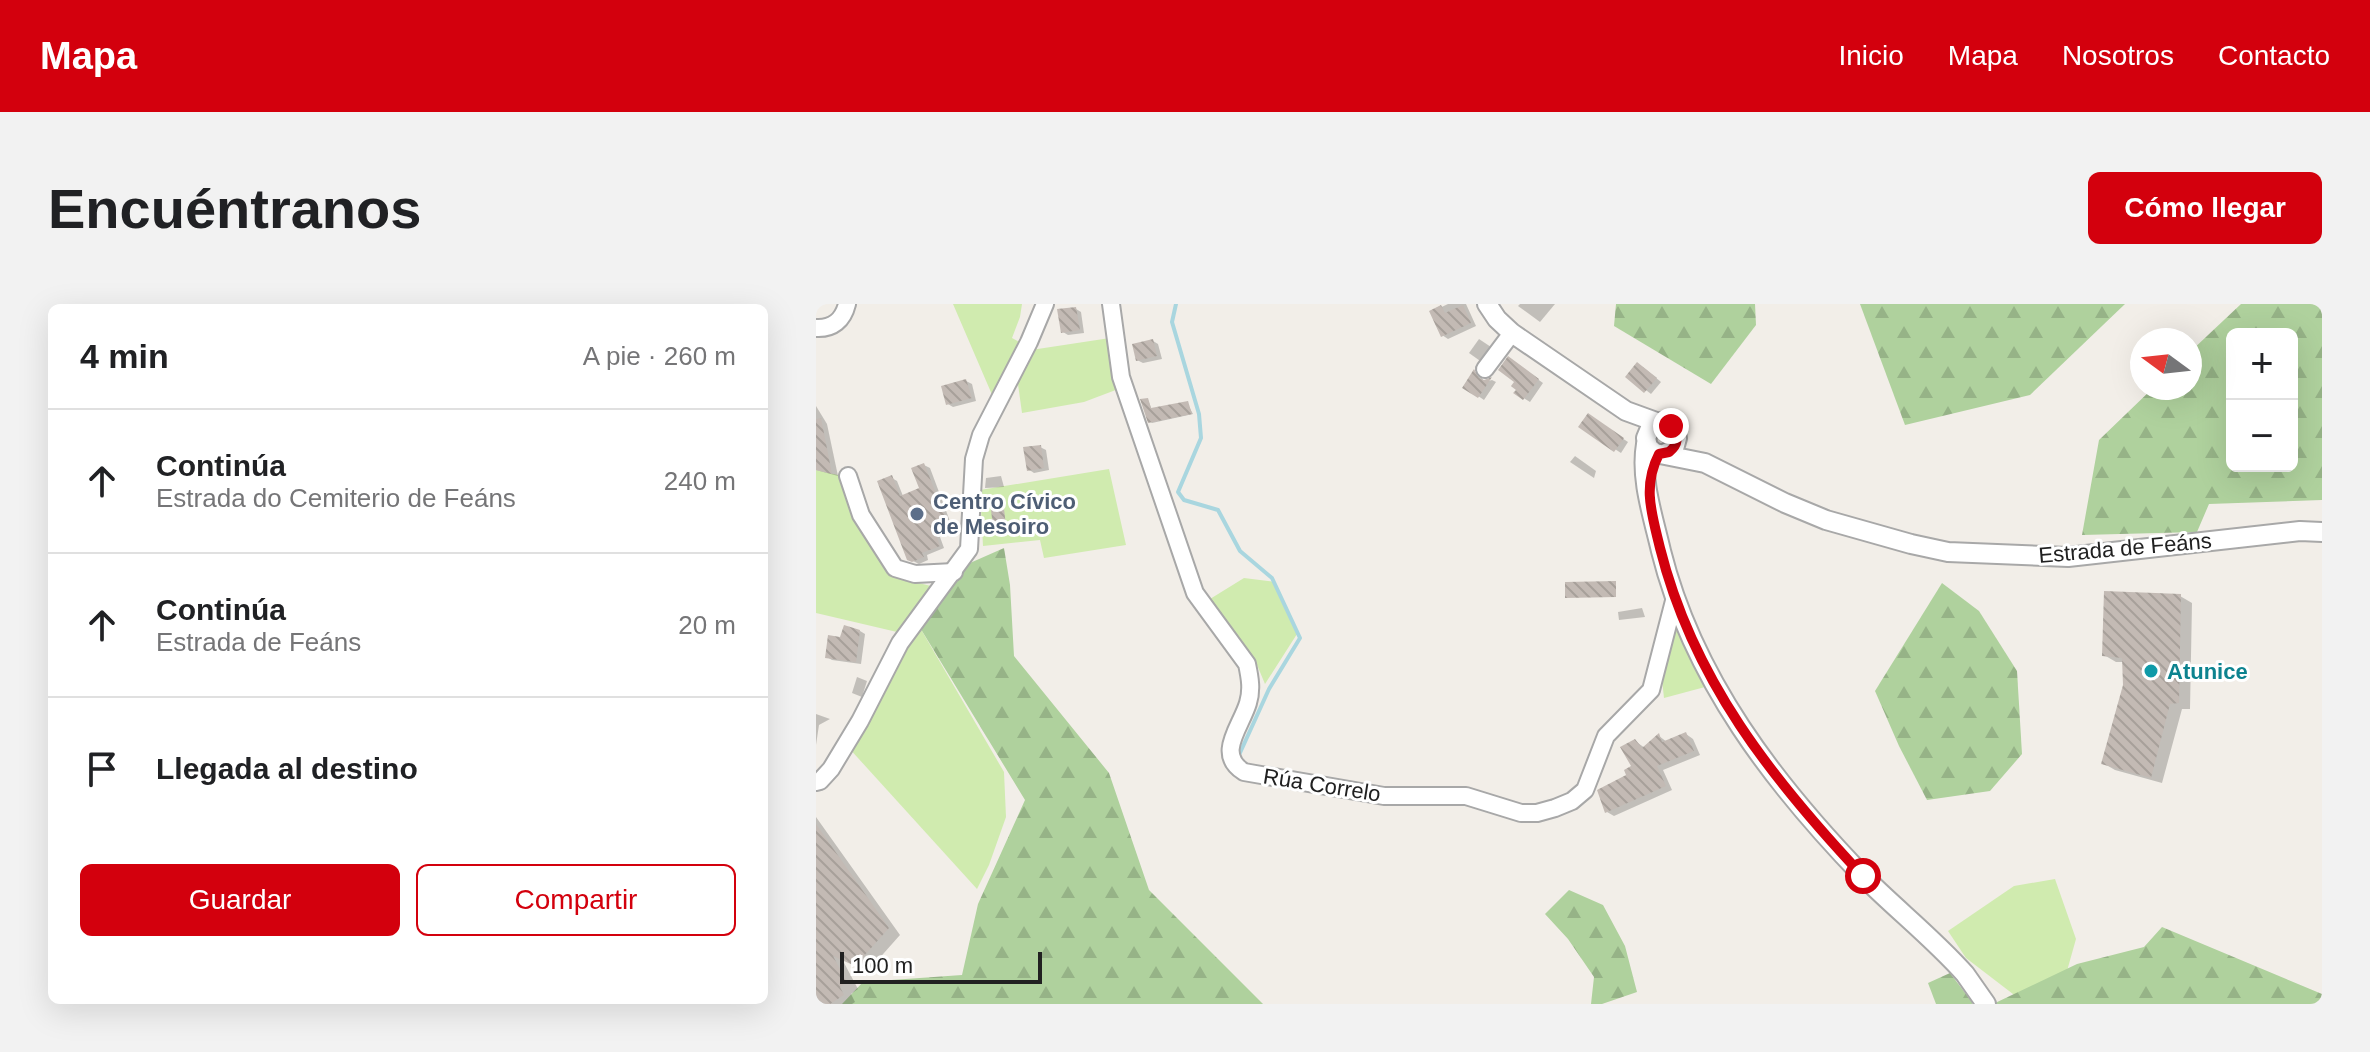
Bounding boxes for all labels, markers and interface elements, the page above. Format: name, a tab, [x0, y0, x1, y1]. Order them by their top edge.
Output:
text: Mapa	[40, 35, 137, 77]
text: Inicio	[1838, 40, 1904, 71]
text: Mapa	[1948, 40, 2018, 71]
text: Nosotros	[2062, 40, 2174, 71]
text: Contacto	[2218, 40, 2330, 71]
button: Cómo llegar	[2088, 172, 2322, 244]
text: Encuéntranos	[48, 177, 421, 240]
north arrow	[2130, 328, 2202, 400]
map controls	[2226, 328, 2298, 472]
button: +	[2226, 328, 2298, 400]
text: 4 min	[80, 337, 169, 375]
text: A pie · 260 m	[583, 341, 736, 371]
button: −	[2226, 400, 2298, 472]
route end	[1653, 408, 1689, 444]
text: Continúa	[156, 449, 286, 482]
icon: ahead	[80, 459, 124, 503]
text: 240 m	[664, 466, 736, 496]
text: Estrada do Cemiterio de Feáns	[156, 483, 516, 513]
place label: Centro Cívico de Mesoiro	[933, 489, 1076, 539]
marker: Centro Cívico de Mesoiro	[908, 505, 926, 523]
street label: Estrada de Feáns	[2037, 528, 2213, 568]
text: Continúa	[156, 593, 286, 626]
icon: ahead	[80, 603, 124, 647]
text: 20 m	[678, 610, 736, 640]
text: Estrada de Feáns	[156, 627, 361, 657]
place label: Atunice	[2167, 659, 2248, 684]
marker: Atunice	[2142, 662, 2160, 680]
icon: arrive	[80, 747, 124, 791]
text: Llegada al destino	[156, 752, 418, 785]
street label: Rúa Correlo	[1261, 763, 1383, 807]
route start	[1845, 858, 1881, 894]
button: Guardar	[80, 864, 400, 936]
button: Compartir	[416, 864, 736, 936]
scale bar	[840, 948, 1042, 984]
text: 100 m	[852, 953, 913, 978]

